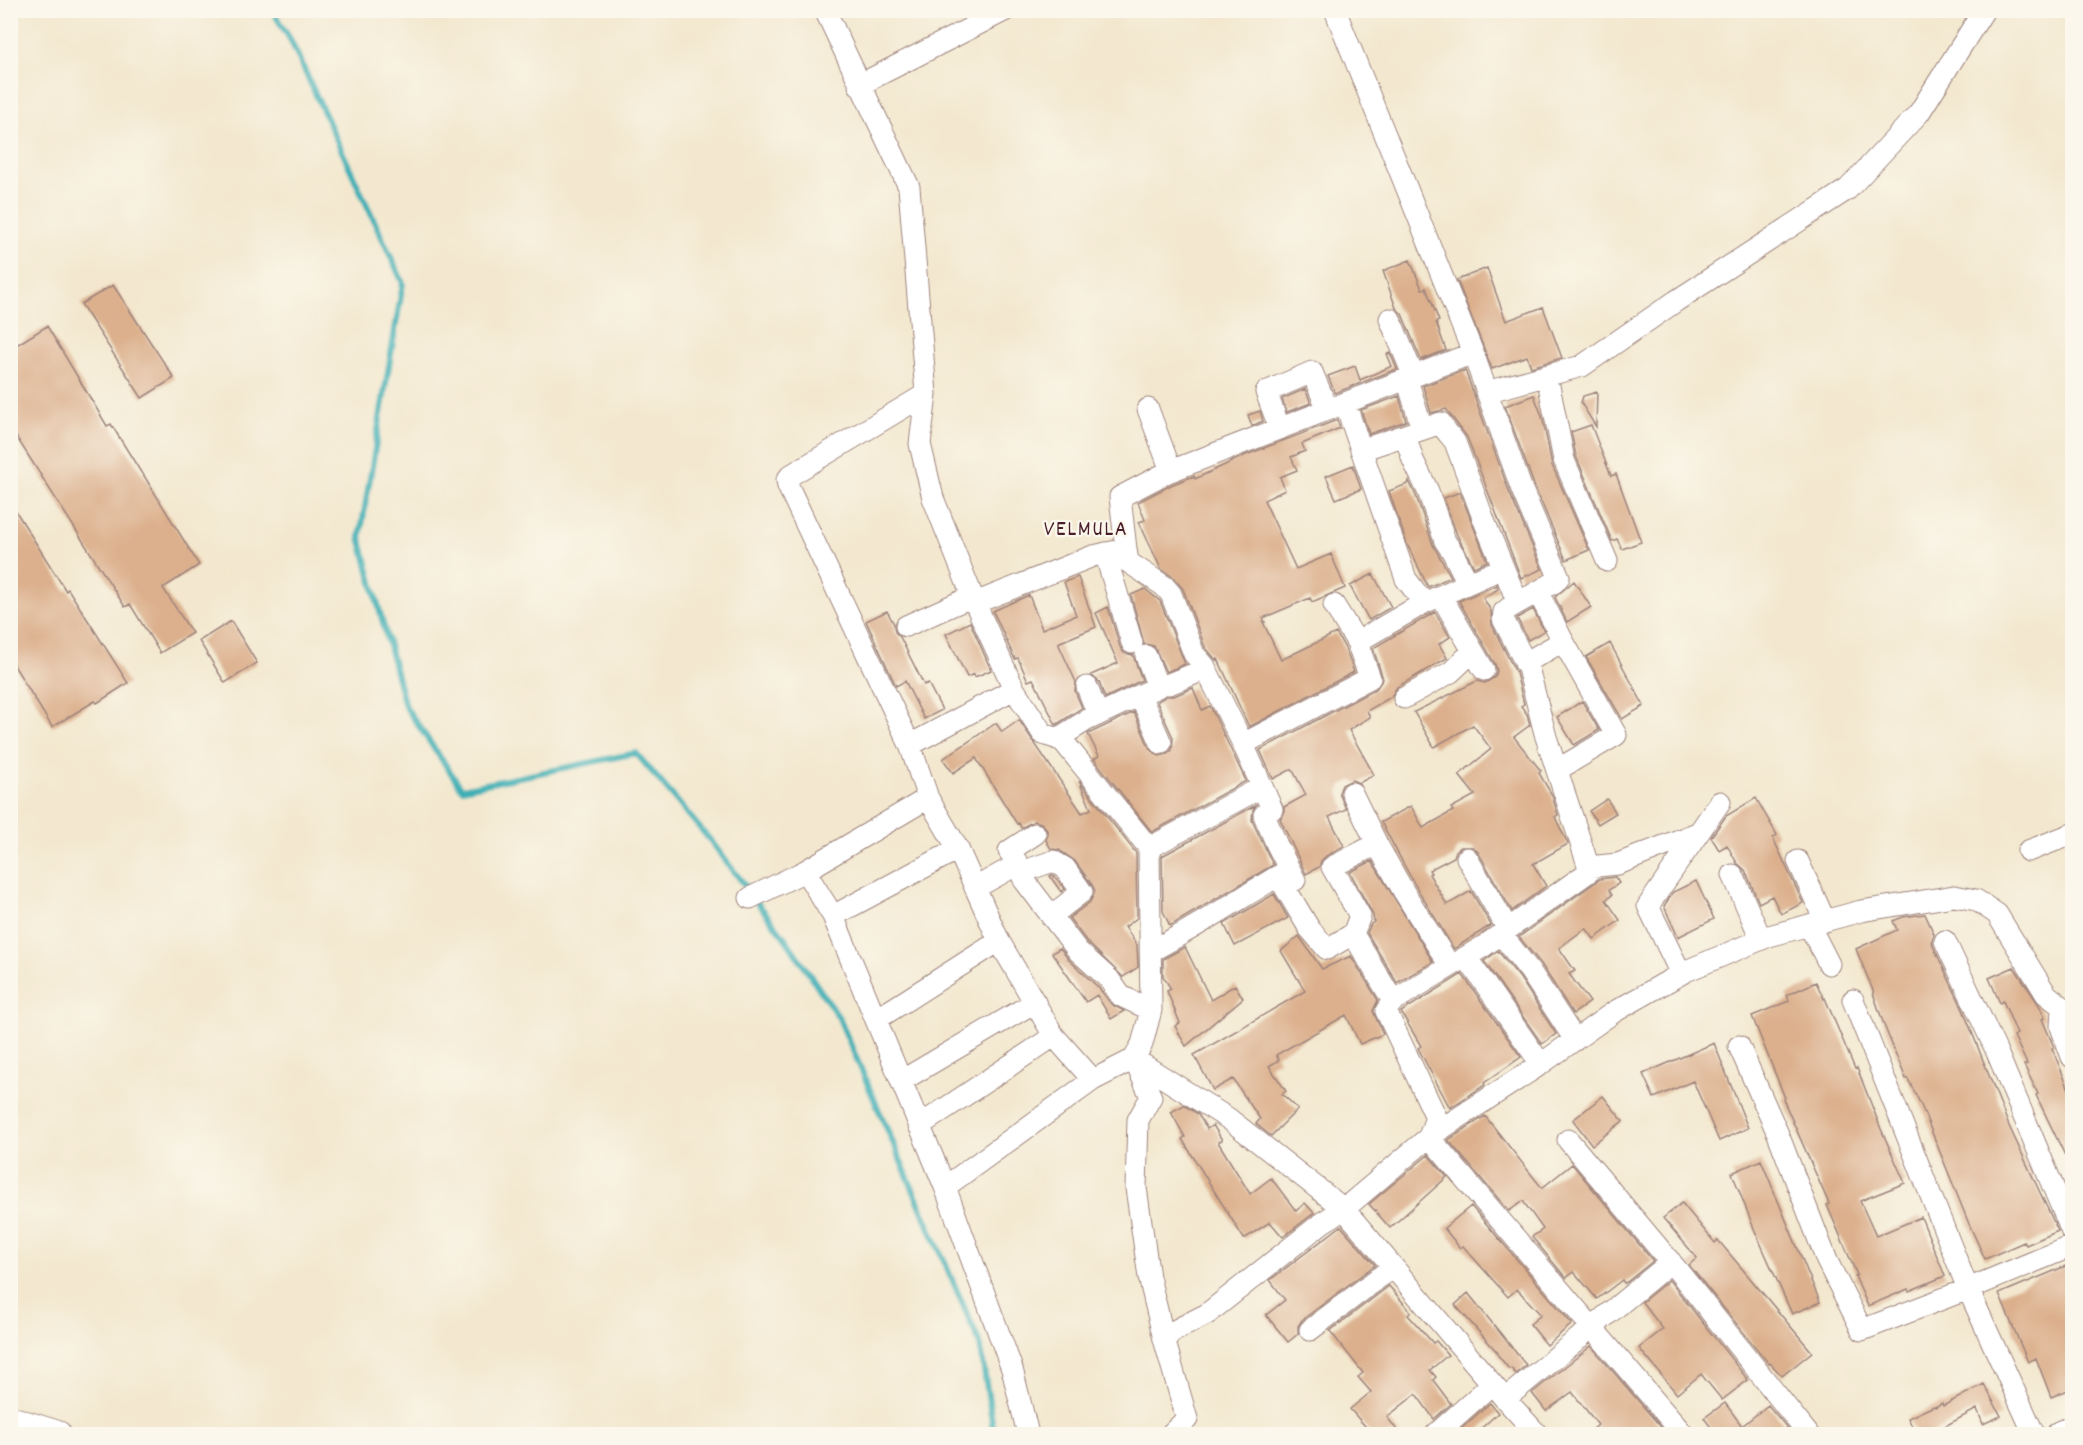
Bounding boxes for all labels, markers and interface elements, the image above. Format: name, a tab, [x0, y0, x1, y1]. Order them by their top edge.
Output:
district label: VELMULA	[1044, 515, 1128, 546]

